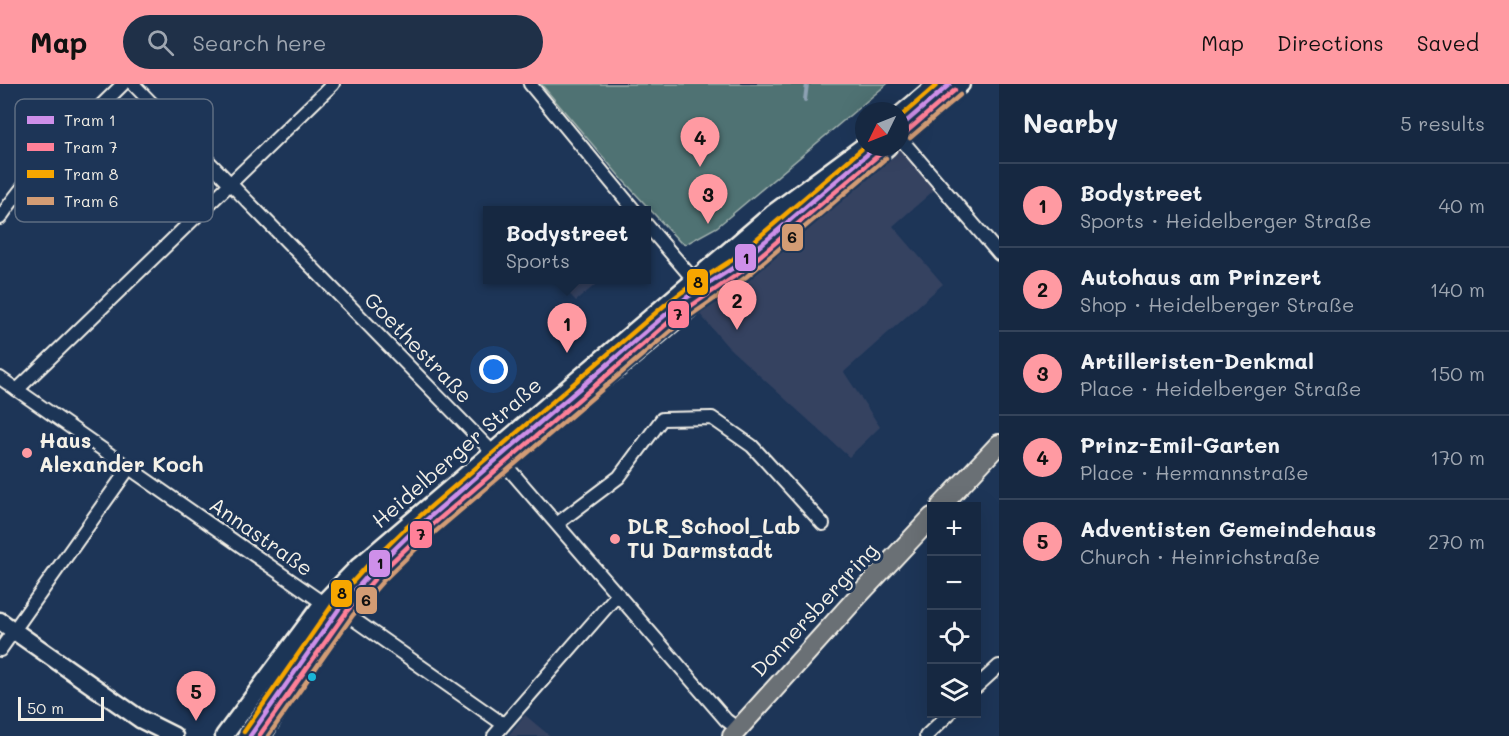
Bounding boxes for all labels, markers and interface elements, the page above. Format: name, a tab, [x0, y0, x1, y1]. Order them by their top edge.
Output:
search box	[123, 15, 543, 69]
text: Map	[30, 24, 87, 60]
icon: search	[144, 26, 177, 59]
text: Search here	[192, 28, 326, 57]
text: Map	[1201, 29, 1244, 56]
text: Directions	[1277, 29, 1384, 56]
text: Saved	[1417, 29, 1479, 56]
legend	[15, 99, 213, 222]
north arrow	[855, 102, 909, 156]
text: Nearby	[1023, 106, 1118, 140]
text: Tram 1	[64, 109, 116, 130]
text: 5 results	[1400, 110, 1485, 136]
pin: 4	[680, 118, 720, 167]
text: Tram 7	[64, 136, 118, 157]
text: Tram 8	[64, 163, 119, 184]
pin: 3	[688, 174, 728, 224]
text: Bodystreet	[1080, 178, 1202, 207]
text: Tram 6	[64, 190, 118, 211]
text: 1	[1038, 192, 1047, 218]
text: 40 m	[1439, 192, 1485, 218]
popup	[483, 206, 651, 284]
text: Sports · Heidelberger Straße	[1080, 207, 1372, 233]
text: Bodystreet	[506, 218, 628, 247]
line badge: 6	[781, 223, 804, 252]
text: 6	[787, 226, 797, 247]
line badge: 1	[734, 243, 757, 272]
text: Sports	[506, 247, 570, 273]
text: 1	[742, 247, 750, 268]
text: Autohaus am Prinzert	[1080, 262, 1321, 291]
line badge: 8	[686, 268, 709, 296]
text: 8	[693, 271, 703, 292]
text: 2	[1037, 276, 1048, 302]
text: 140 m	[1430, 276, 1485, 302]
pin: 2	[718, 280, 756, 330]
street label: Goethestraße	[359, 286, 479, 408]
text: Shop · Heidelberger Straße	[1080, 291, 1354, 317]
line badge: 7	[667, 300, 690, 329]
text: 7	[674, 303, 683, 324]
pin: 1	[548, 304, 586, 353]
text: Artilleristen-Denkmal	[1080, 346, 1314, 375]
your location	[479, 355, 508, 384]
text: 3	[1037, 360, 1049, 386]
text: 150 m	[1430, 360, 1485, 386]
street label: Heidelberger Straße	[366, 371, 547, 533]
text: Place · Heidelberger Straße	[1080, 375, 1361, 401]
place label: Haus Alexander Koch	[39, 426, 203, 477]
text: Prinz-Emil-Garten	[1080, 430, 1280, 459]
text: 4	[1036, 444, 1049, 470]
text: 170 m	[1430, 444, 1485, 470]
marker: Haus Alexander Koch	[20, 446, 34, 460]
text: Place · Hermannstraße	[1080, 459, 1309, 485]
street label: Annastraße	[205, 490, 319, 581]
map controls	[927, 502, 981, 718]
button: +	[927, 502, 981, 556]
place label: DLR_School_Lab TU Darmstadt	[627, 512, 800, 563]
text: Adventisten Gemeindehaus	[1080, 514, 1376, 543]
line badge: 7	[409, 520, 433, 549]
text: 7	[417, 523, 426, 544]
text: 5	[1037, 528, 1048, 554]
text: 270 m	[1428, 528, 1485, 554]
marker: DLR_School_Lab TU Darmstadt	[608, 532, 622, 546]
street label: Donnersbergring	[745, 536, 883, 682]
text: Church · Heinrichstraße	[1080, 543, 1320, 569]
line badge: 1	[368, 549, 391, 578]
text: 1	[376, 552, 384, 573]
button: −	[927, 556, 981, 610]
line badge: 8	[330, 579, 353, 608]
text: 8	[337, 582, 347, 603]
line badge: 6	[355, 586, 378, 615]
text: 6	[361, 589, 371, 610]
button: locate	[927, 610, 981, 664]
button: layers	[927, 664, 981, 718]
unlabelled marker	[306, 671, 318, 683]
pin: 5	[176, 672, 216, 721]
scale bar	[18, 694, 104, 722]
text: 50 m	[27, 697, 64, 718]

